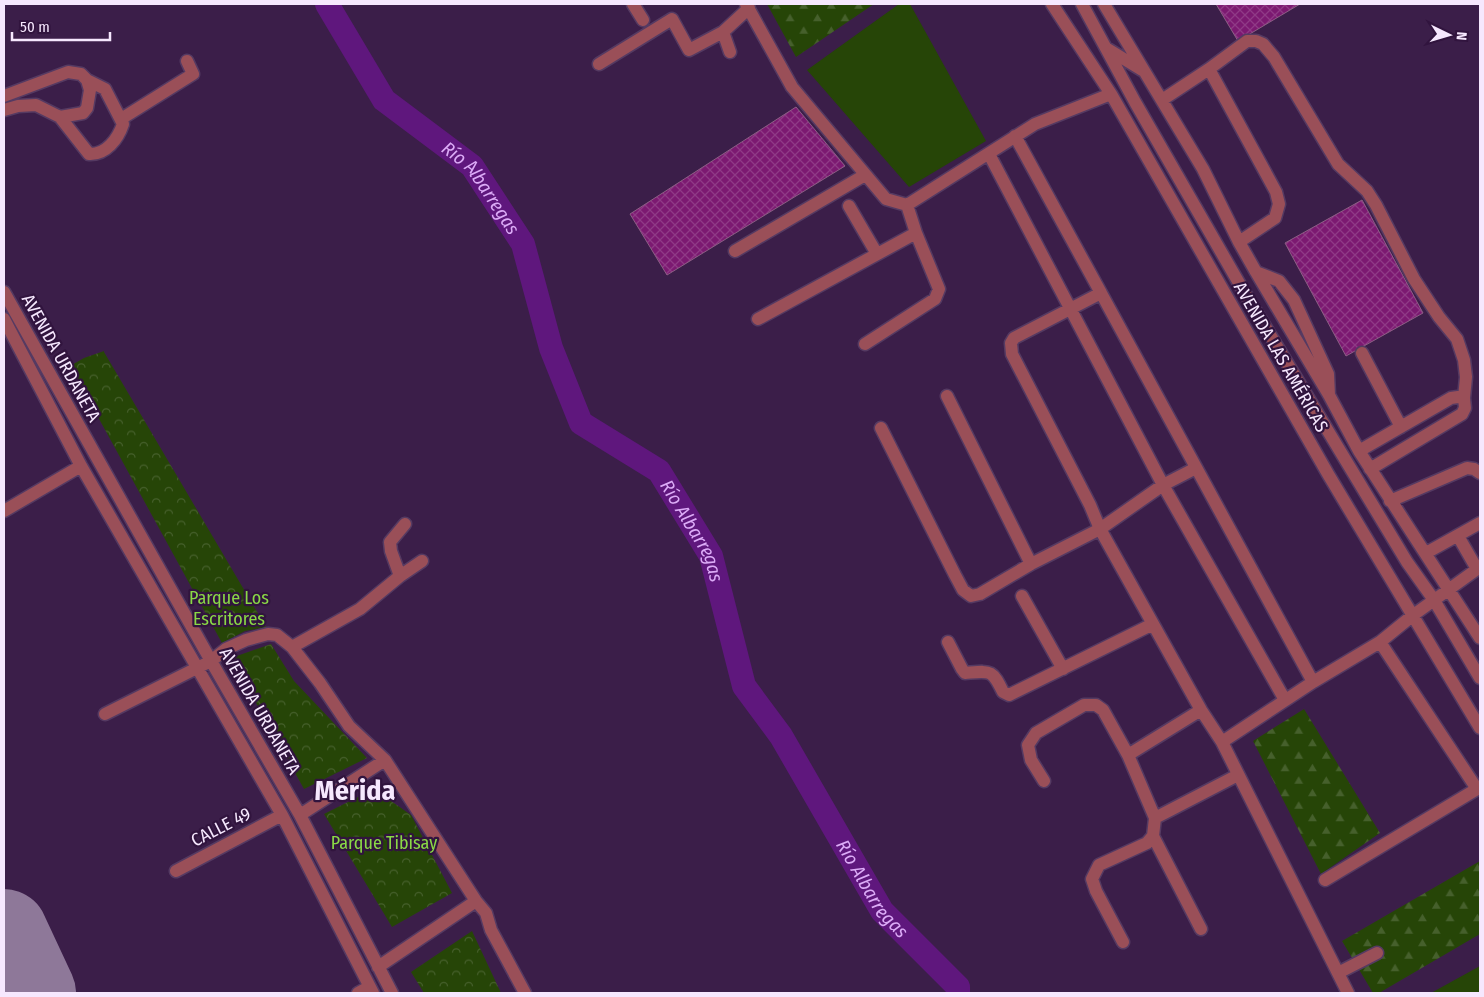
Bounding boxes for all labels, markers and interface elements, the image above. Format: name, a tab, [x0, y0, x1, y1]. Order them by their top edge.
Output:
scale bar	[12, 10, 110, 42]
north arrow	[1424, 10, 1474, 60]
text: 50 m	[20, 18, 50, 36]
text: N	[1453, 31, 1470, 41]
water label: Río Albarregas	[438, 136, 525, 239]
street label: AVENIDA LAS AMÉRICAS	[1229, 277, 1334, 436]
street label: AVENIDA URDANETA	[17, 290, 106, 426]
water label: Río Albarregas	[656, 475, 729, 584]
park label: Parque Los Escritores	[189, 587, 269, 630]
street label: AVENIDA URDANETA	[215, 644, 306, 779]
district label: Mérida	[314, 774, 396, 807]
street label: CALLE 49	[187, 803, 255, 851]
park label: Parque Tibisay	[331, 832, 437, 854]
water label: Río Albarregas	[832, 835, 913, 942]

